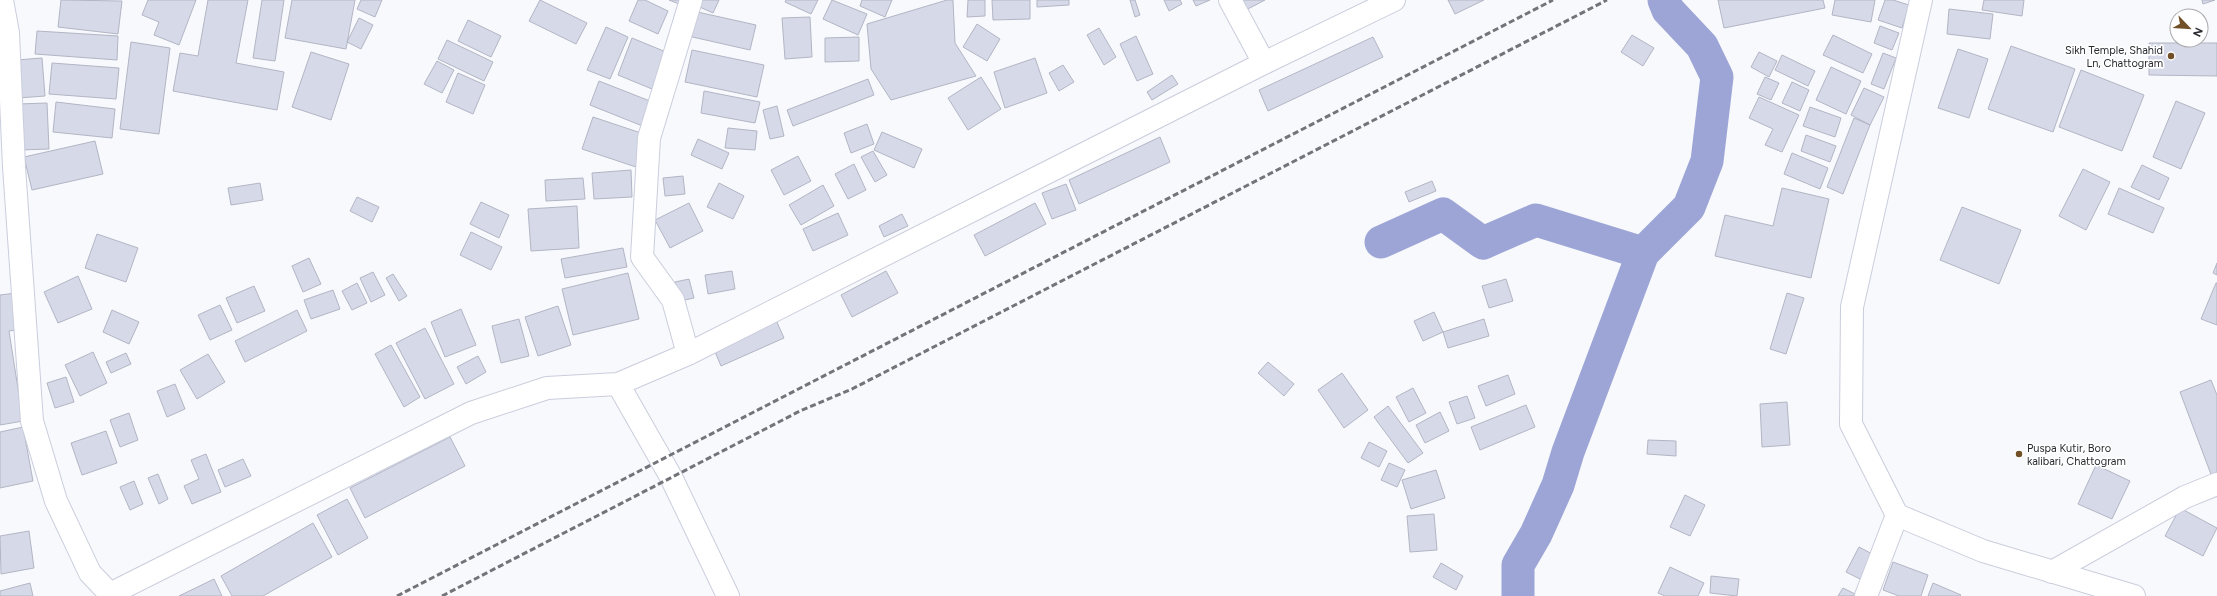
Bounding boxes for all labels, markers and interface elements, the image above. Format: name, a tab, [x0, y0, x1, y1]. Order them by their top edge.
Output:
north arrow	[2169, 8, 2209, 48]
text: N	[2190, 25, 2205, 39]
place label: Sikh Temple, Shahid Ln, Chattogram	[2065, 44, 2163, 70]
marker: Sikh Temple, Shahid Ln, Chattogram	[2166, 51, 2176, 61]
place label: Puspa Kutir, Boro kalibari, Chattogram	[2027, 442, 2126, 468]
marker: Puspa Kutir, Boro kalibari, Chattogram	[2014, 449, 2024, 459]

